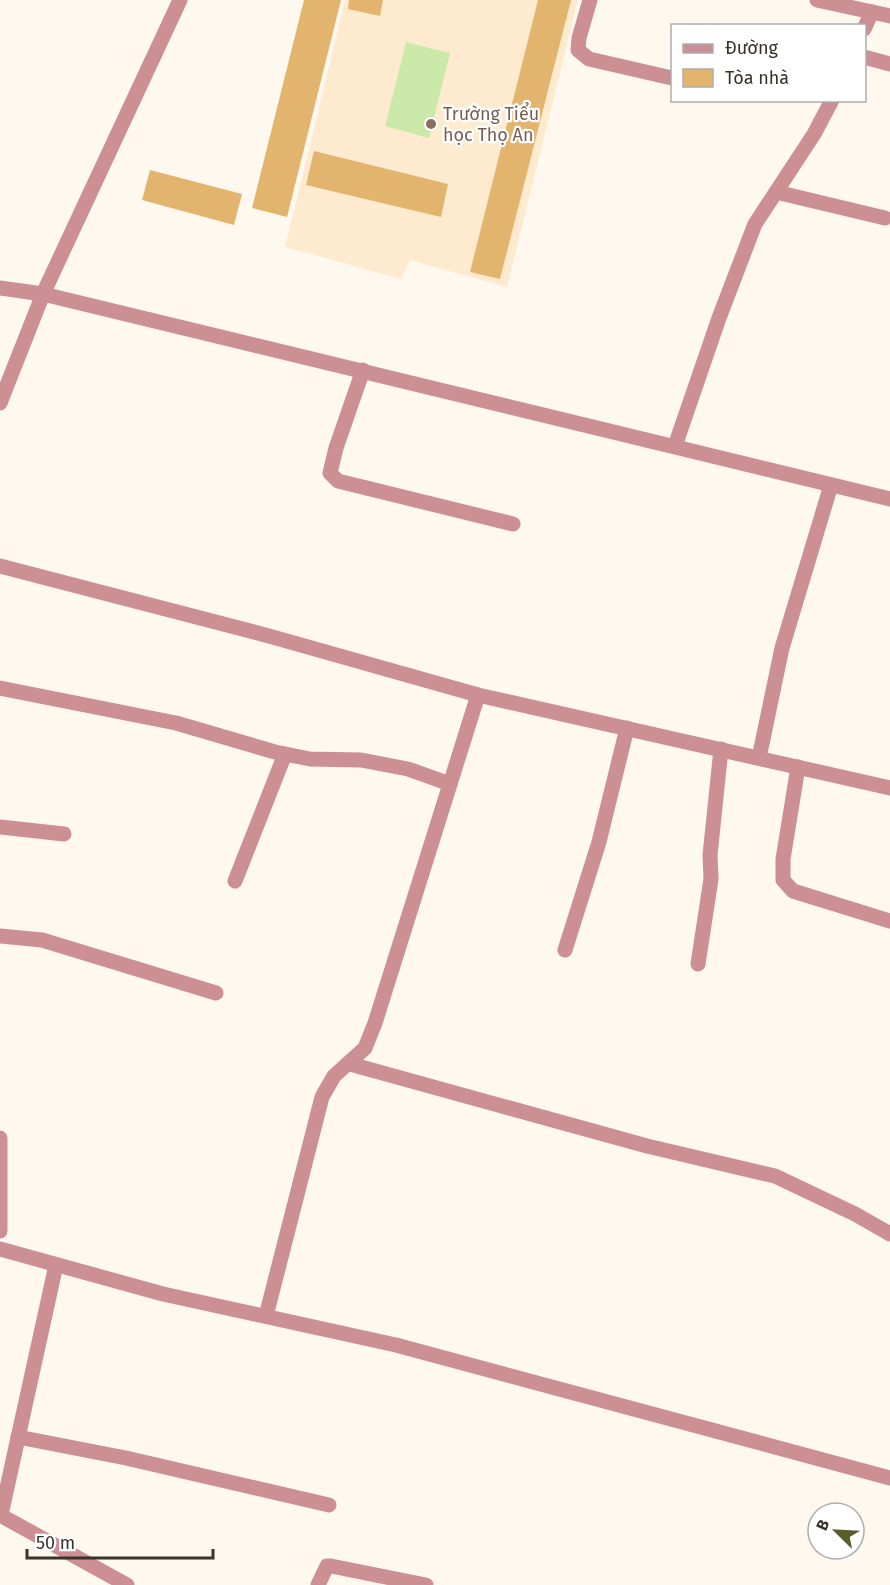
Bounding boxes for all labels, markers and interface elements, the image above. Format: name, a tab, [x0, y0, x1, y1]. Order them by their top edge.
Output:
legend	[671, 24, 866, 102]
text: Đường	[725, 37, 779, 59]
text: Tòa nhà	[725, 67, 789, 89]
place label: Trường Tiểu học Thọ An	[443, 102, 539, 146]
marker: Trường Tiểu học Thọ An	[424, 117, 438, 131]
north arrow	[806, 1501, 866, 1561]
text: B	[812, 1517, 833, 1533]
scale bar	[27, 1522, 213, 1560]
text: 50 m	[36, 1532, 75, 1554]

